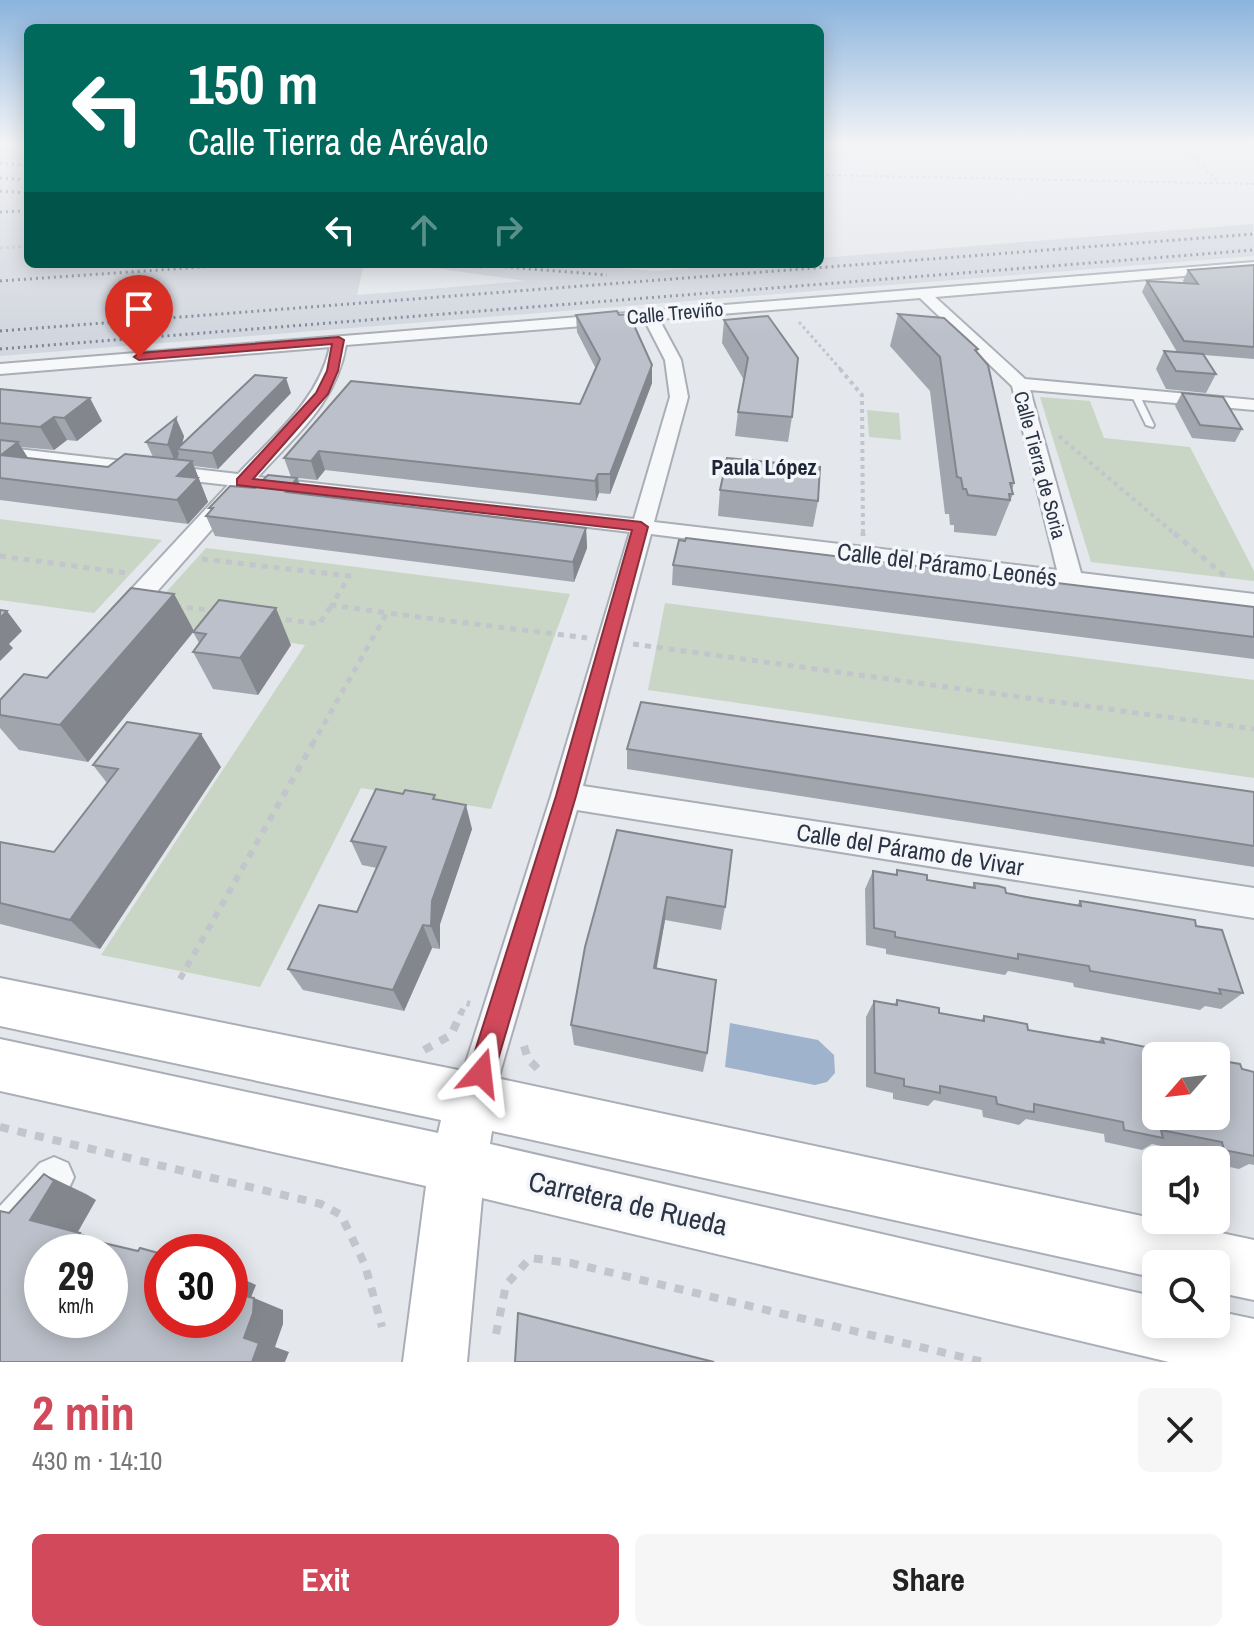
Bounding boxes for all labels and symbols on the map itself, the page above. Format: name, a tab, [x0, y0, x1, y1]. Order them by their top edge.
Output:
pin	[105, 275, 173, 357]
street label: Calle Treviño	[626, 295, 724, 330]
street label: Calle Tierra de Soria	[1008, 388, 1073, 542]
district label: Paula López	[711, 452, 817, 482]
street label: Calle del Páramo Leonés	[836, 535, 1059, 593]
street label: Calle del Páramo de Vivar	[794, 815, 1026, 883]
position arrow	[439, 1031, 523, 1115]
north arrow	[1142, 1042, 1230, 1130]
street label: Carretera de Rueda	[525, 1162, 731, 1244]
speed limit sign: 30	[144, 1234, 248, 1338]

